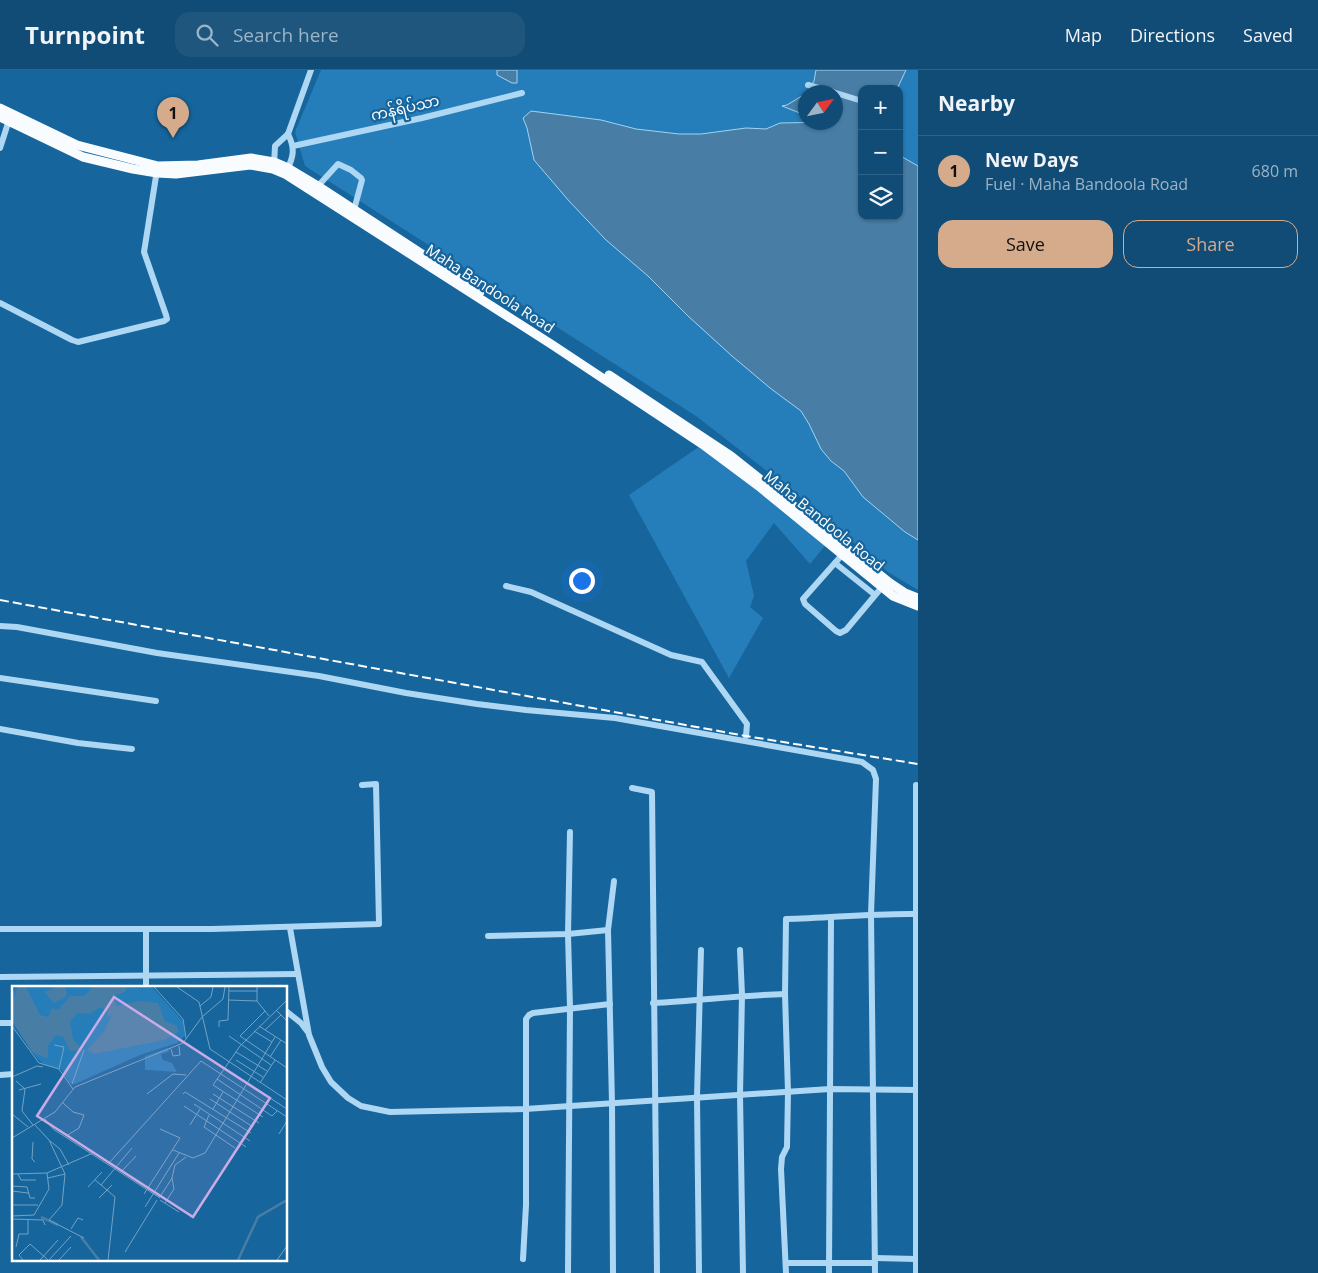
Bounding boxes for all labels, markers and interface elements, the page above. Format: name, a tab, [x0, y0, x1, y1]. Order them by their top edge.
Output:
search box	[175, 12, 525, 57]
text: Turnpoint	[25, 18, 145, 51]
icon: search	[193, 21, 221, 49]
text: Search here	[233, 22, 339, 48]
text: Map	[1065, 23, 1102, 47]
text: Directions	[1130, 23, 1215, 47]
text: Saved	[1243, 23, 1293, 47]
north arrow	[798, 85, 843, 130]
map controls	[858, 85, 903, 220]
button: +	[858, 85, 903, 130]
street label: ကန်ရိပ်သာ	[369, 89, 442, 128]
text: Nearby	[938, 89, 1015, 117]
pin: 1	[157, 97, 189, 138]
button: −	[858, 130, 903, 175]
text: New Days	[985, 147, 1079, 173]
text: 1	[949, 160, 959, 182]
text: 680 m	[1252, 160, 1298, 182]
text: Fuel · Maha Bandoola Road	[985, 173, 1188, 195]
button: layers	[858, 175, 903, 220]
button: Save	[938, 220, 1113, 268]
button: Share	[1123, 220, 1298, 268]
street label: Maha Bandoola Road	[422, 239, 559, 337]
street label: Maha Bandoola Road	[760, 465, 889, 575]
your location	[569, 568, 595, 594]
inset map	[12, 986, 288, 1260]

